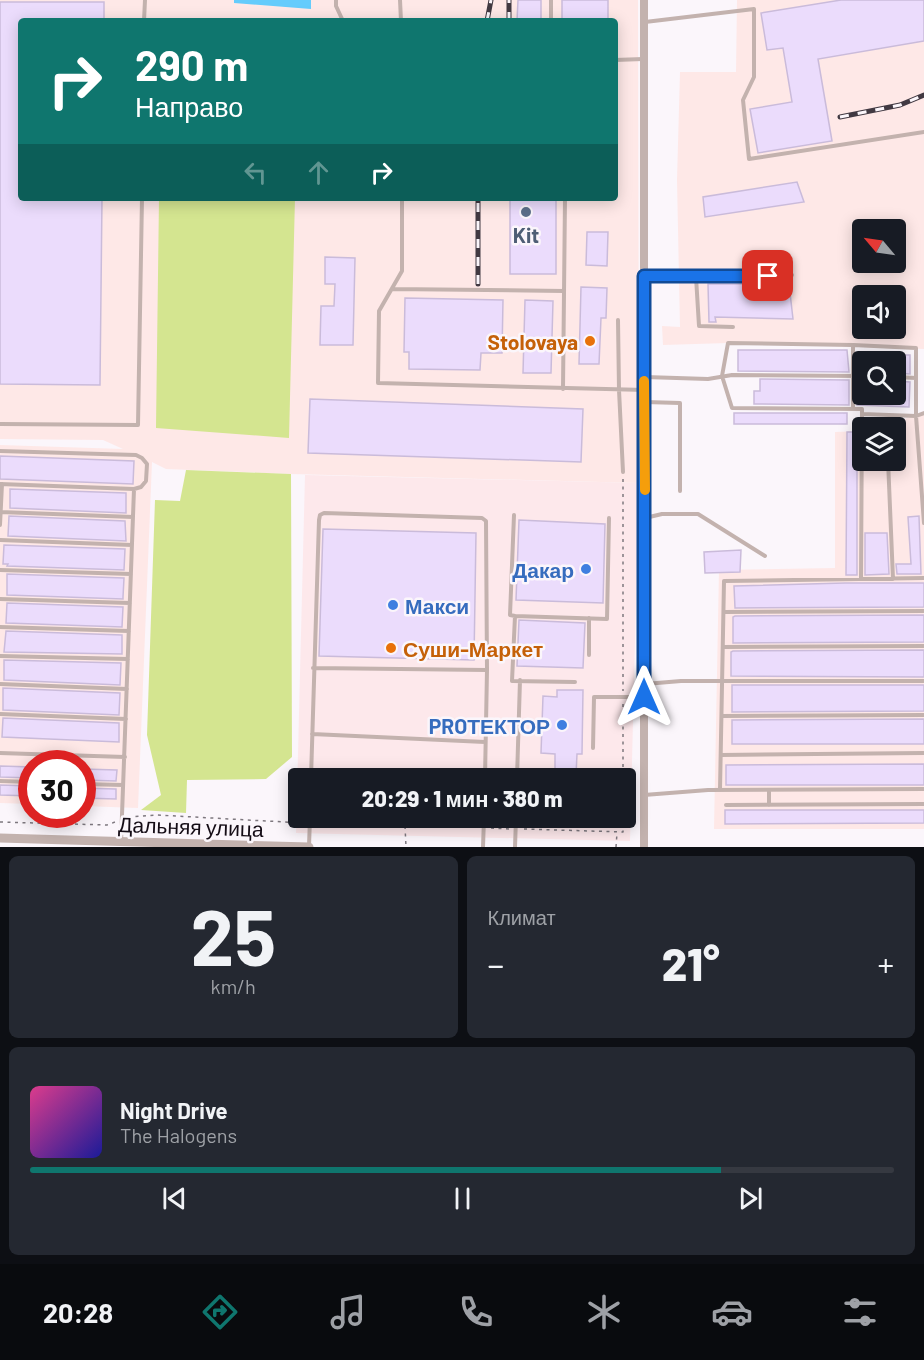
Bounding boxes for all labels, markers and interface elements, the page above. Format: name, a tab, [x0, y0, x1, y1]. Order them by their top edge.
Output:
text: 290 m	[135, 39, 248, 89]
icon: right	[36, 42, 114, 120]
text: Направо	[135, 90, 243, 122]
icon: left	[239, 156, 272, 189]
icon: ahead	[302, 156, 335, 189]
icon: right	[365, 156, 398, 189]
marker: Kit	[519, 205, 533, 219]
north arrow	[852, 219, 906, 273]
map controls	[852, 219, 906, 471]
place label: Kit	[513, 222, 539, 247]
pin	[742, 250, 793, 301]
icon: arrive	[751, 259, 784, 292]
button: sound	[852, 285, 906, 339]
place label: Stolovaya	[487, 329, 578, 354]
marker: Stolovaya	[583, 334, 597, 348]
button: search	[852, 351, 906, 405]
button: layers	[852, 417, 906, 471]
place label: Дакар	[512, 557, 574, 582]
marker: Дакар	[579, 562, 593, 576]
place label: Макси	[405, 593, 469, 618]
marker: Макси	[386, 598, 400, 612]
place label: Суши-Маркет	[403, 636, 543, 661]
marker: Суши-Маркет	[384, 641, 398, 655]
position arrow	[612, 665, 676, 729]
place label: PROТЕКТОР	[429, 713, 550, 738]
marker: PROТЕКТОР	[555, 718, 569, 732]
speed limit sign: 30	[18, 750, 96, 828]
text: 20:29 · 1 мин · 380 m	[362, 785, 562, 811]
street label: Дальняя улица	[118, 811, 264, 841]
text: 25	[190, 888, 276, 982]
text: Климат	[488, 905, 556, 929]
text: 21°	[662, 936, 720, 990]
text: −	[488, 944, 504, 984]
text: +	[877, 944, 894, 984]
text: km/h	[211, 974, 256, 998]
text: Night Drive	[120, 1097, 228, 1123]
text: The Halogens	[120, 1123, 237, 1147]
icon: previous	[158, 1182, 191, 1215]
icon: pause	[446, 1182, 479, 1215]
icon: next	[734, 1182, 767, 1215]
icon: directions	[199, 1291, 241, 1333]
icon: music	[327, 1291, 369, 1333]
icon: phone	[455, 1291, 497, 1333]
icon: climate	[583, 1291, 625, 1333]
icon: car	[711, 1291, 753, 1333]
icon: filters	[839, 1291, 881, 1333]
text: 20:28	[43, 1296, 113, 1328]

